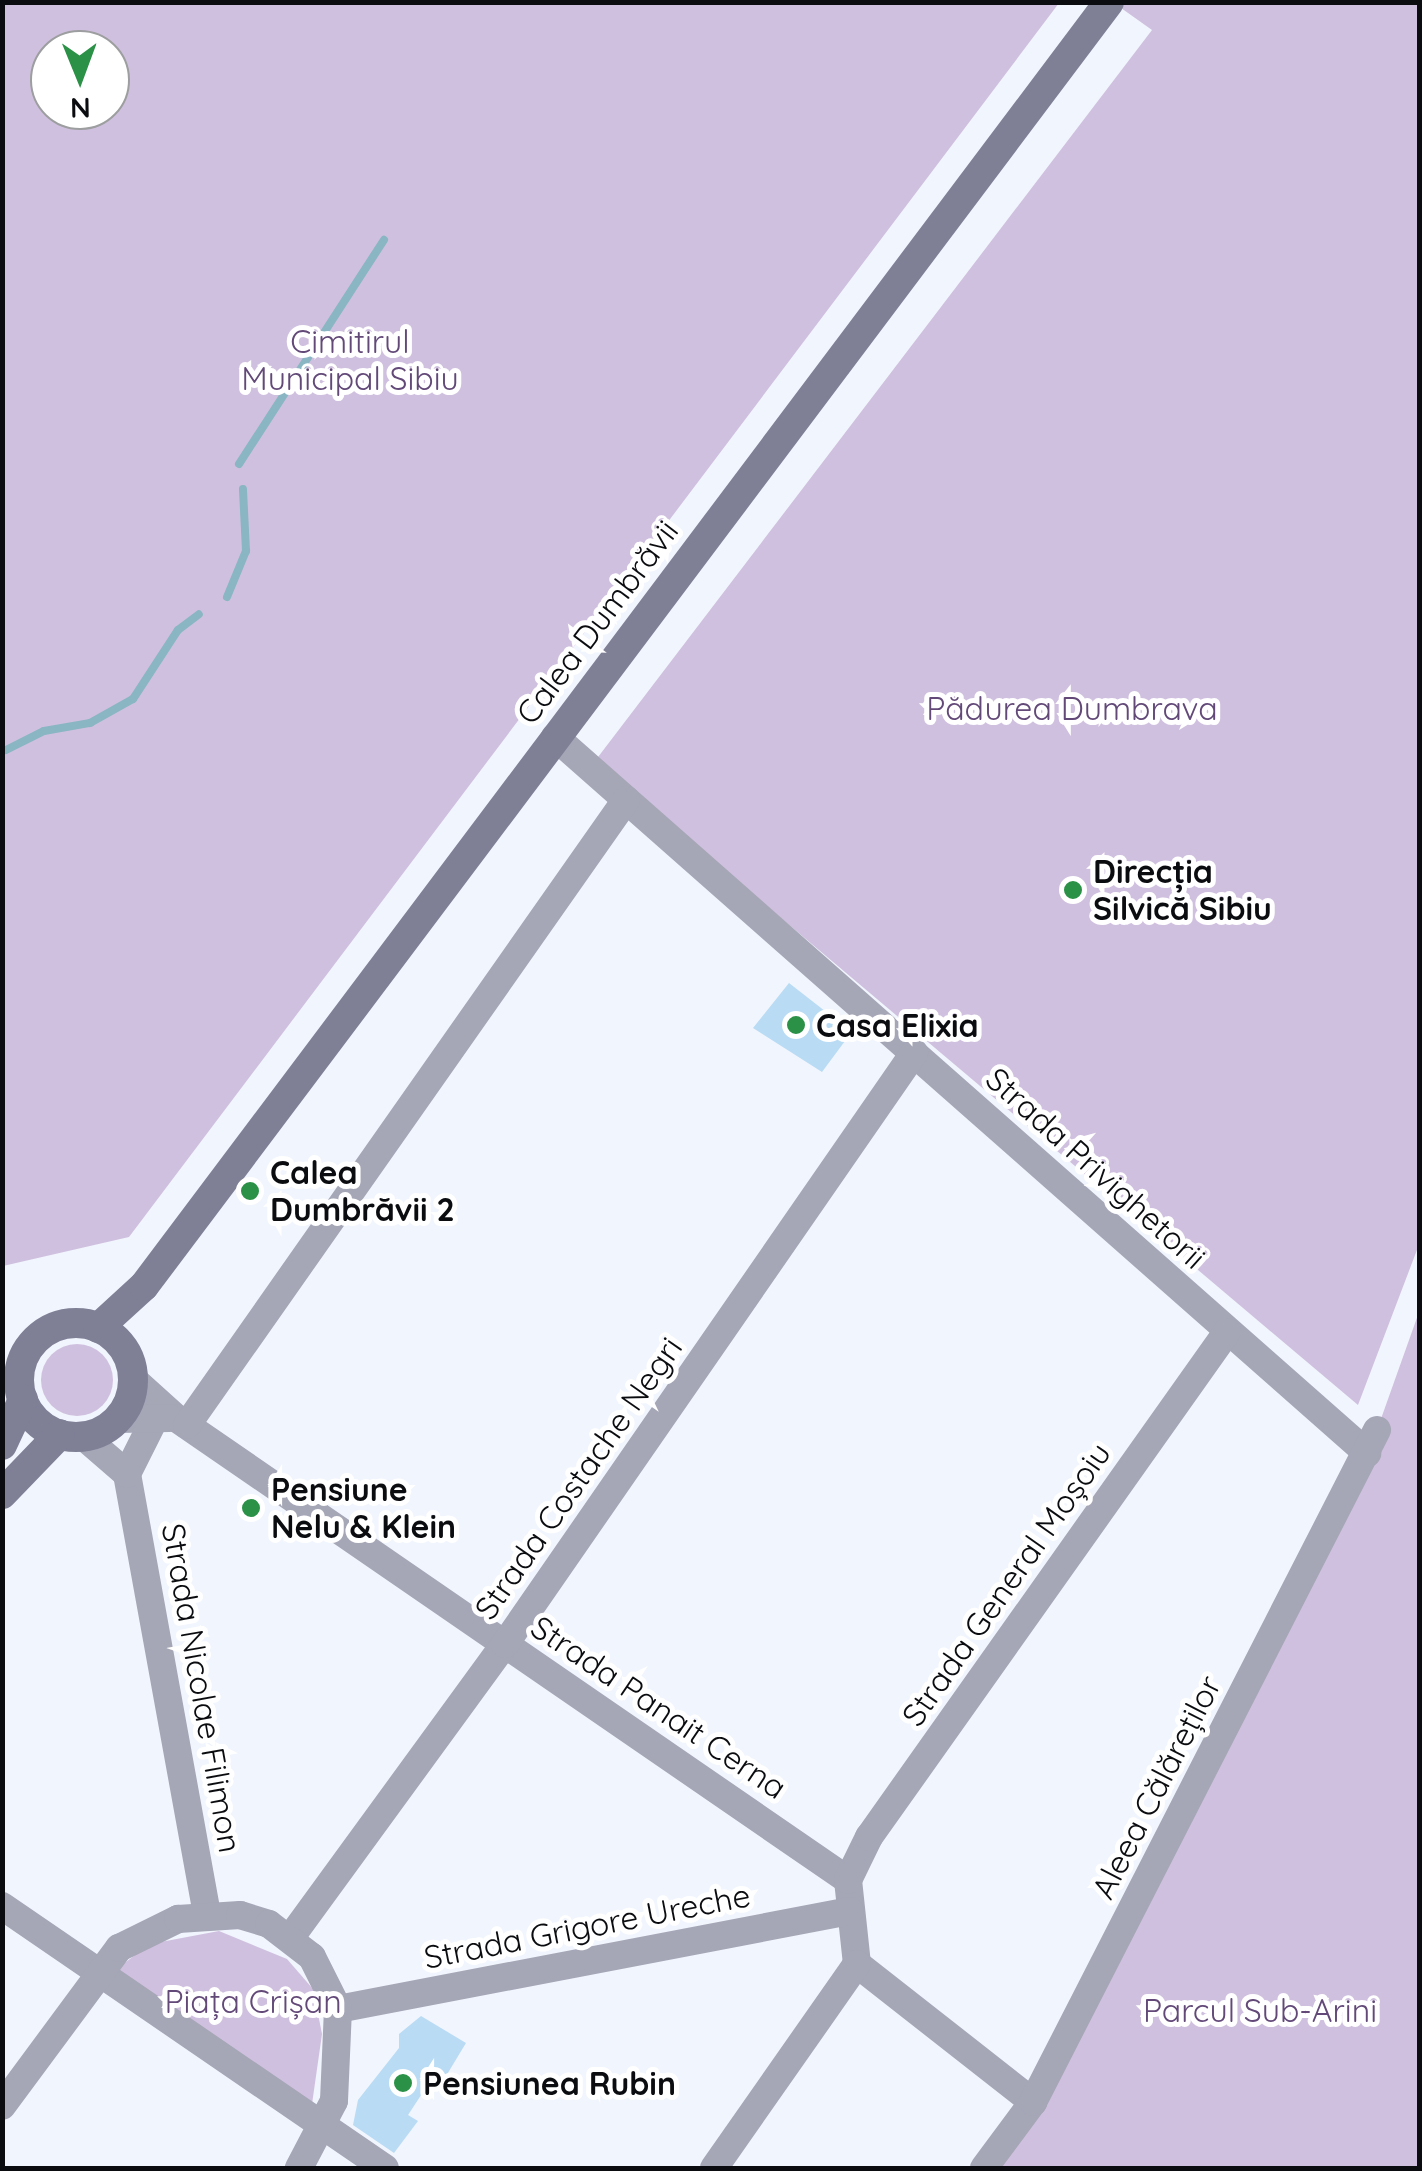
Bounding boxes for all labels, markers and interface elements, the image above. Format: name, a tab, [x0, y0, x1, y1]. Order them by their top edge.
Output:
north arrow	[30, 30, 130, 130]
text: N	[70, 91, 91, 126]
park label: Cimitirul Municipal Sibiu	[241, 323, 459, 398]
street label: Calea Dumbrăvii	[508, 513, 686, 731]
park label: Pădurea Dumbrava	[926, 689, 1218, 727]
place label: Direcția Silvică Sibiu	[1093, 853, 1272, 928]
marker: Direcția Silvică Sibiu	[1062, 879, 1084, 901]
place label: Casa Elixia	[816, 1006, 979, 1044]
marker: Casa Elixia	[785, 1014, 807, 1036]
street label: Strada Privighetorii	[978, 1059, 1214, 1277]
place label: Calea Dumbrăvii 2	[270, 1154, 455, 1229]
marker: Calea Dumbrăvii 2	[239, 1180, 261, 1202]
street label: Strada Costache Negri	[466, 1330, 690, 1626]
street label: Strada General Moșoiu	[894, 1435, 1118, 1733]
place label: Pensiune Nelu & Klein	[271, 1471, 456, 1546]
marker: Pensiune Nelu & Klein	[240, 1497, 262, 1519]
street label: Strada Nicolae Filimon	[154, 1520, 250, 1856]
street label: Strada Panait Cerna	[524, 1607, 794, 1807]
street label: Aleea Călăreților	[1083, 1669, 1229, 1905]
street label: Strada Grigore Ureche	[421, 1876, 753, 1976]
park label: Piața Crișan	[164, 1982, 342, 2020]
park label: Parcul Sub-Arini	[1143, 1991, 1377, 2029]
place label: Pensiunea Rubin	[423, 2064, 676, 2102]
marker: Pensiunea Rubin	[392, 2072, 414, 2094]

